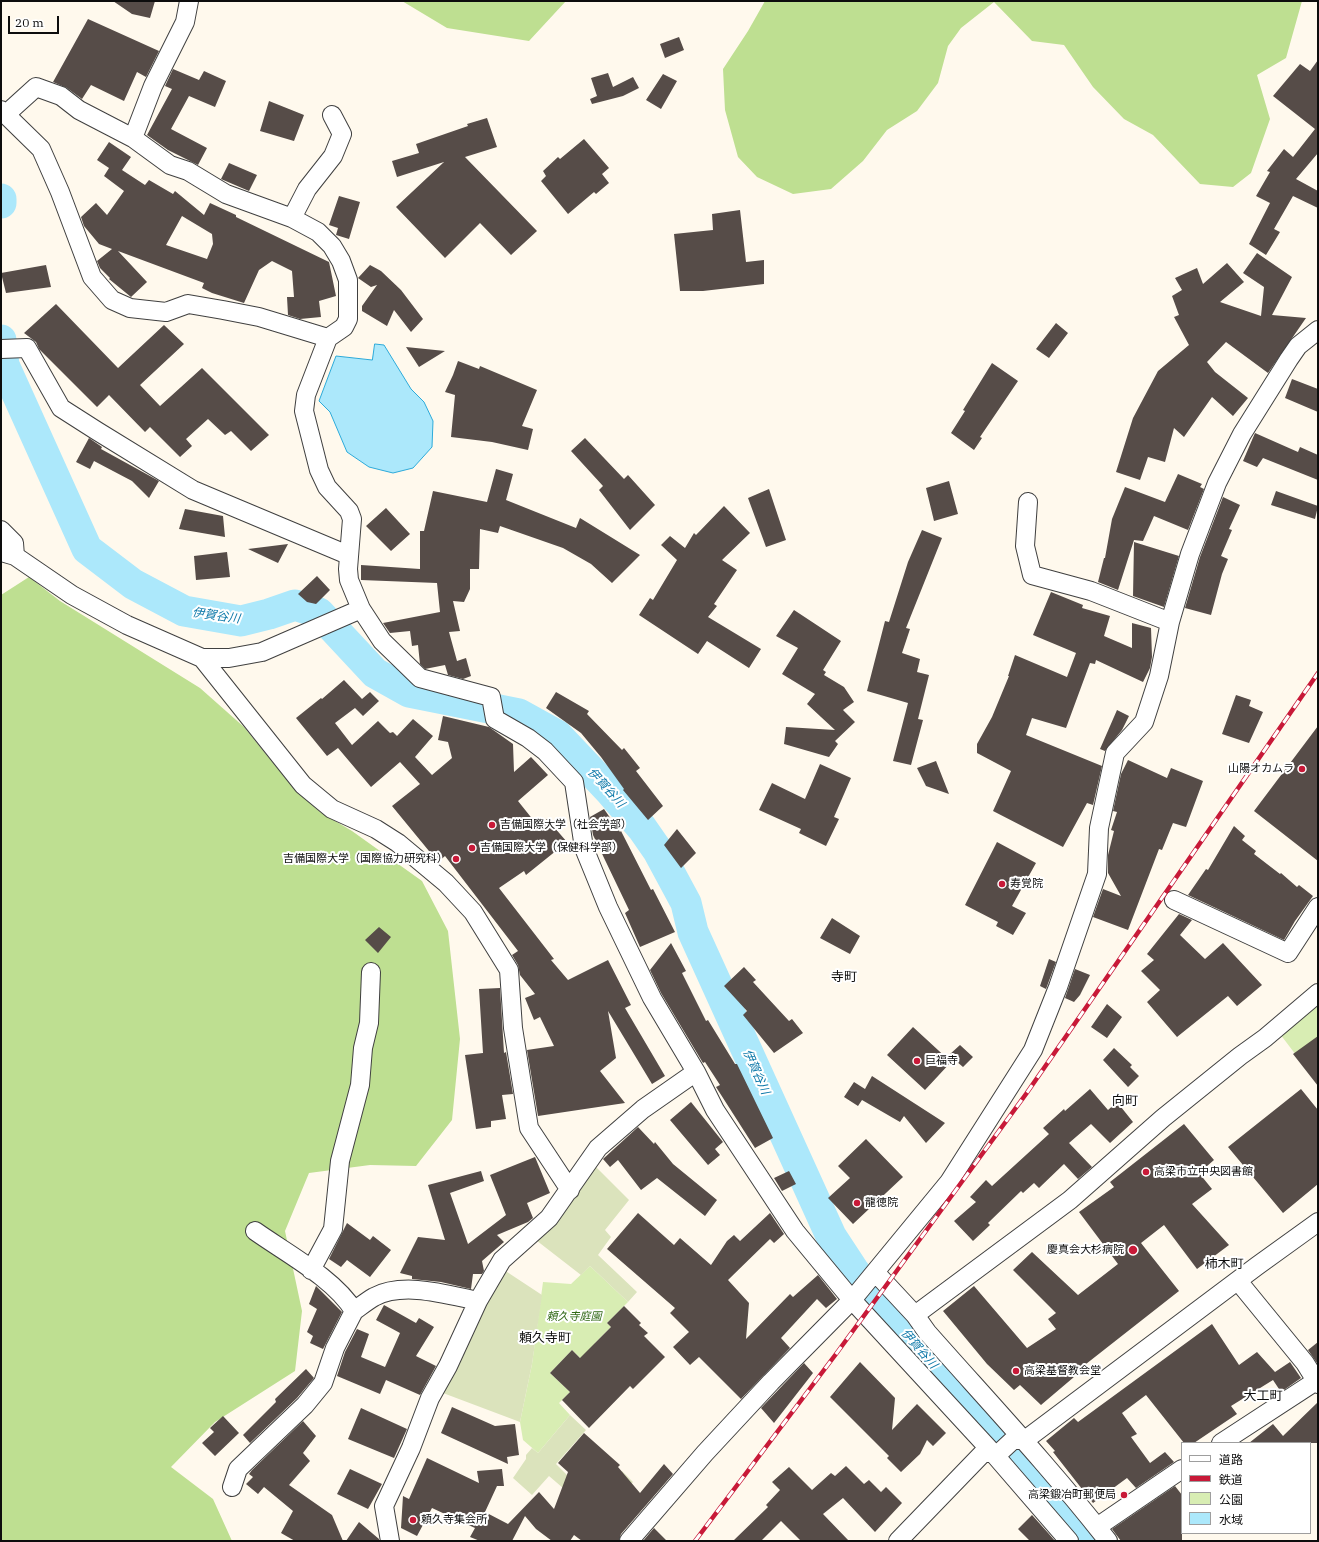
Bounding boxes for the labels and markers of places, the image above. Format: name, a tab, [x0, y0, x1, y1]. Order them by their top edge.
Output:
place label: 山陽オカムラ	[1228, 762, 1294, 776]
marker: 山陽オカムラ	[1297, 764, 1307, 774]
place label: 吉備国際大学（社会学部）	[500, 818, 632, 832]
marker: 吉備国際大学（社会学部）	[487, 820, 497, 830]
place label: 吉備国際大学（保健科学部）	[480, 841, 623, 855]
marker: 吉備国際大学（保健科学部）	[467, 843, 477, 853]
place label: 吉備国際大学（国際協力研究科）	[283, 852, 448, 866]
marker: 吉備国際大学（国際協力研究科）	[451, 854, 461, 864]
place label: 寿覚院	[1010, 877, 1043, 891]
marker: 寿覚院	[997, 879, 1007, 889]
place label: 巨福寺	[925, 1054, 958, 1068]
marker: 巨福寺	[912, 1056, 922, 1066]
place label: 高梁市立中央図書館	[1154, 1165, 1253, 1179]
marker: 高梁市立中央図書館	[1141, 1167, 1151, 1177]
place label: 龍徳院	[865, 1196, 898, 1210]
marker: 龍徳院	[852, 1198, 862, 1208]
place label: 慶真会大杉病院	[1047, 1243, 1124, 1257]
marker: 慶真会大杉病院	[1127, 1244, 1139, 1256]
place label: 高梁基督教会堂	[1024, 1364, 1101, 1378]
marker: 高梁基督教会堂	[1011, 1366, 1021, 1376]
place label: 高梁鍛冶町郵便局	[1028, 1488, 1116, 1502]
marker: 高梁鍛冶町郵便局	[1119, 1490, 1129, 1500]
place label: 頼久寺集会所	[421, 1513, 487, 1527]
marker: 頼久寺集会所	[408, 1515, 418, 1525]

